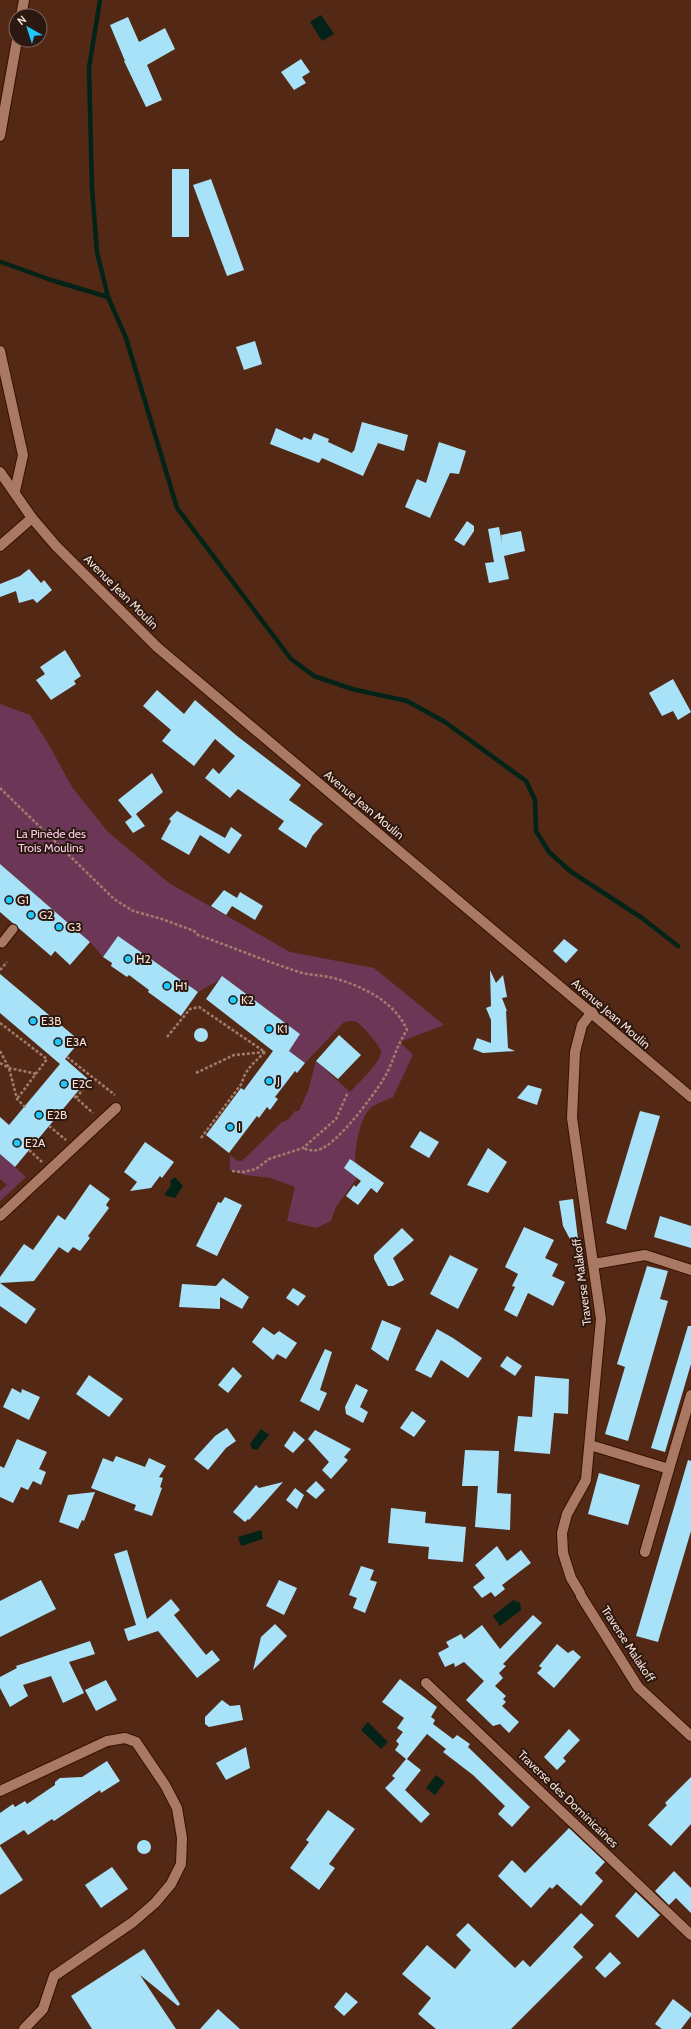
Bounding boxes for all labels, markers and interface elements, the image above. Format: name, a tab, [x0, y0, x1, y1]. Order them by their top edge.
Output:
north arrow	[8, 8, 48, 48]
text: N	[14, 12, 29, 28]
street label: Avenue Jean Moulin	[81, 551, 162, 632]
street label: Avenue Jean Moulin	[321, 767, 407, 843]
park label: La Pinède des Trois Moulins	[16, 826, 86, 855]
place label: G1	[17, 892, 29, 907]
marker: G1	[4, 895, 14, 905]
place label: G2	[39, 907, 53, 922]
marker: G2	[26, 910, 36, 920]
place label: G3	[67, 919, 82, 934]
marker: G3	[54, 922, 64, 932]
place label: H2	[136, 951, 151, 966]
marker: H2	[123, 954, 133, 964]
street label: Avenue Jean Moulin	[569, 975, 654, 1052]
place label: H1	[175, 978, 187, 993]
marker: H1	[162, 981, 172, 991]
place label: K2	[241, 992, 254, 1007]
marker: K2	[228, 995, 238, 1005]
place label: E3B	[41, 1013, 61, 1028]
marker: E3B	[28, 1016, 38, 1026]
place label: K1	[277, 1021, 288, 1036]
marker: K1	[264, 1024, 274, 1034]
place label: E3A	[66, 1034, 87, 1049]
marker: E3A	[53, 1037, 63, 1047]
place label: J	[276, 1073, 280, 1088]
place label: E2C	[72, 1076, 92, 1091]
marker: J	[264, 1076, 274, 1086]
marker: E2C	[59, 1079, 69, 1089]
place label: E2B	[47, 1107, 67, 1122]
marker: E2B	[34, 1110, 44, 1120]
place label: I	[238, 1119, 241, 1134]
marker: I	[225, 1122, 235, 1132]
place label: E2A	[25, 1135, 46, 1150]
marker: E2A	[12, 1138, 22, 1148]
street label: Traverse Malakoff	[569, 1238, 594, 1327]
street label: Traverse Malakoff	[598, 1603, 659, 1685]
street label: Traverse des Dominicaines	[515, 1747, 622, 1851]

